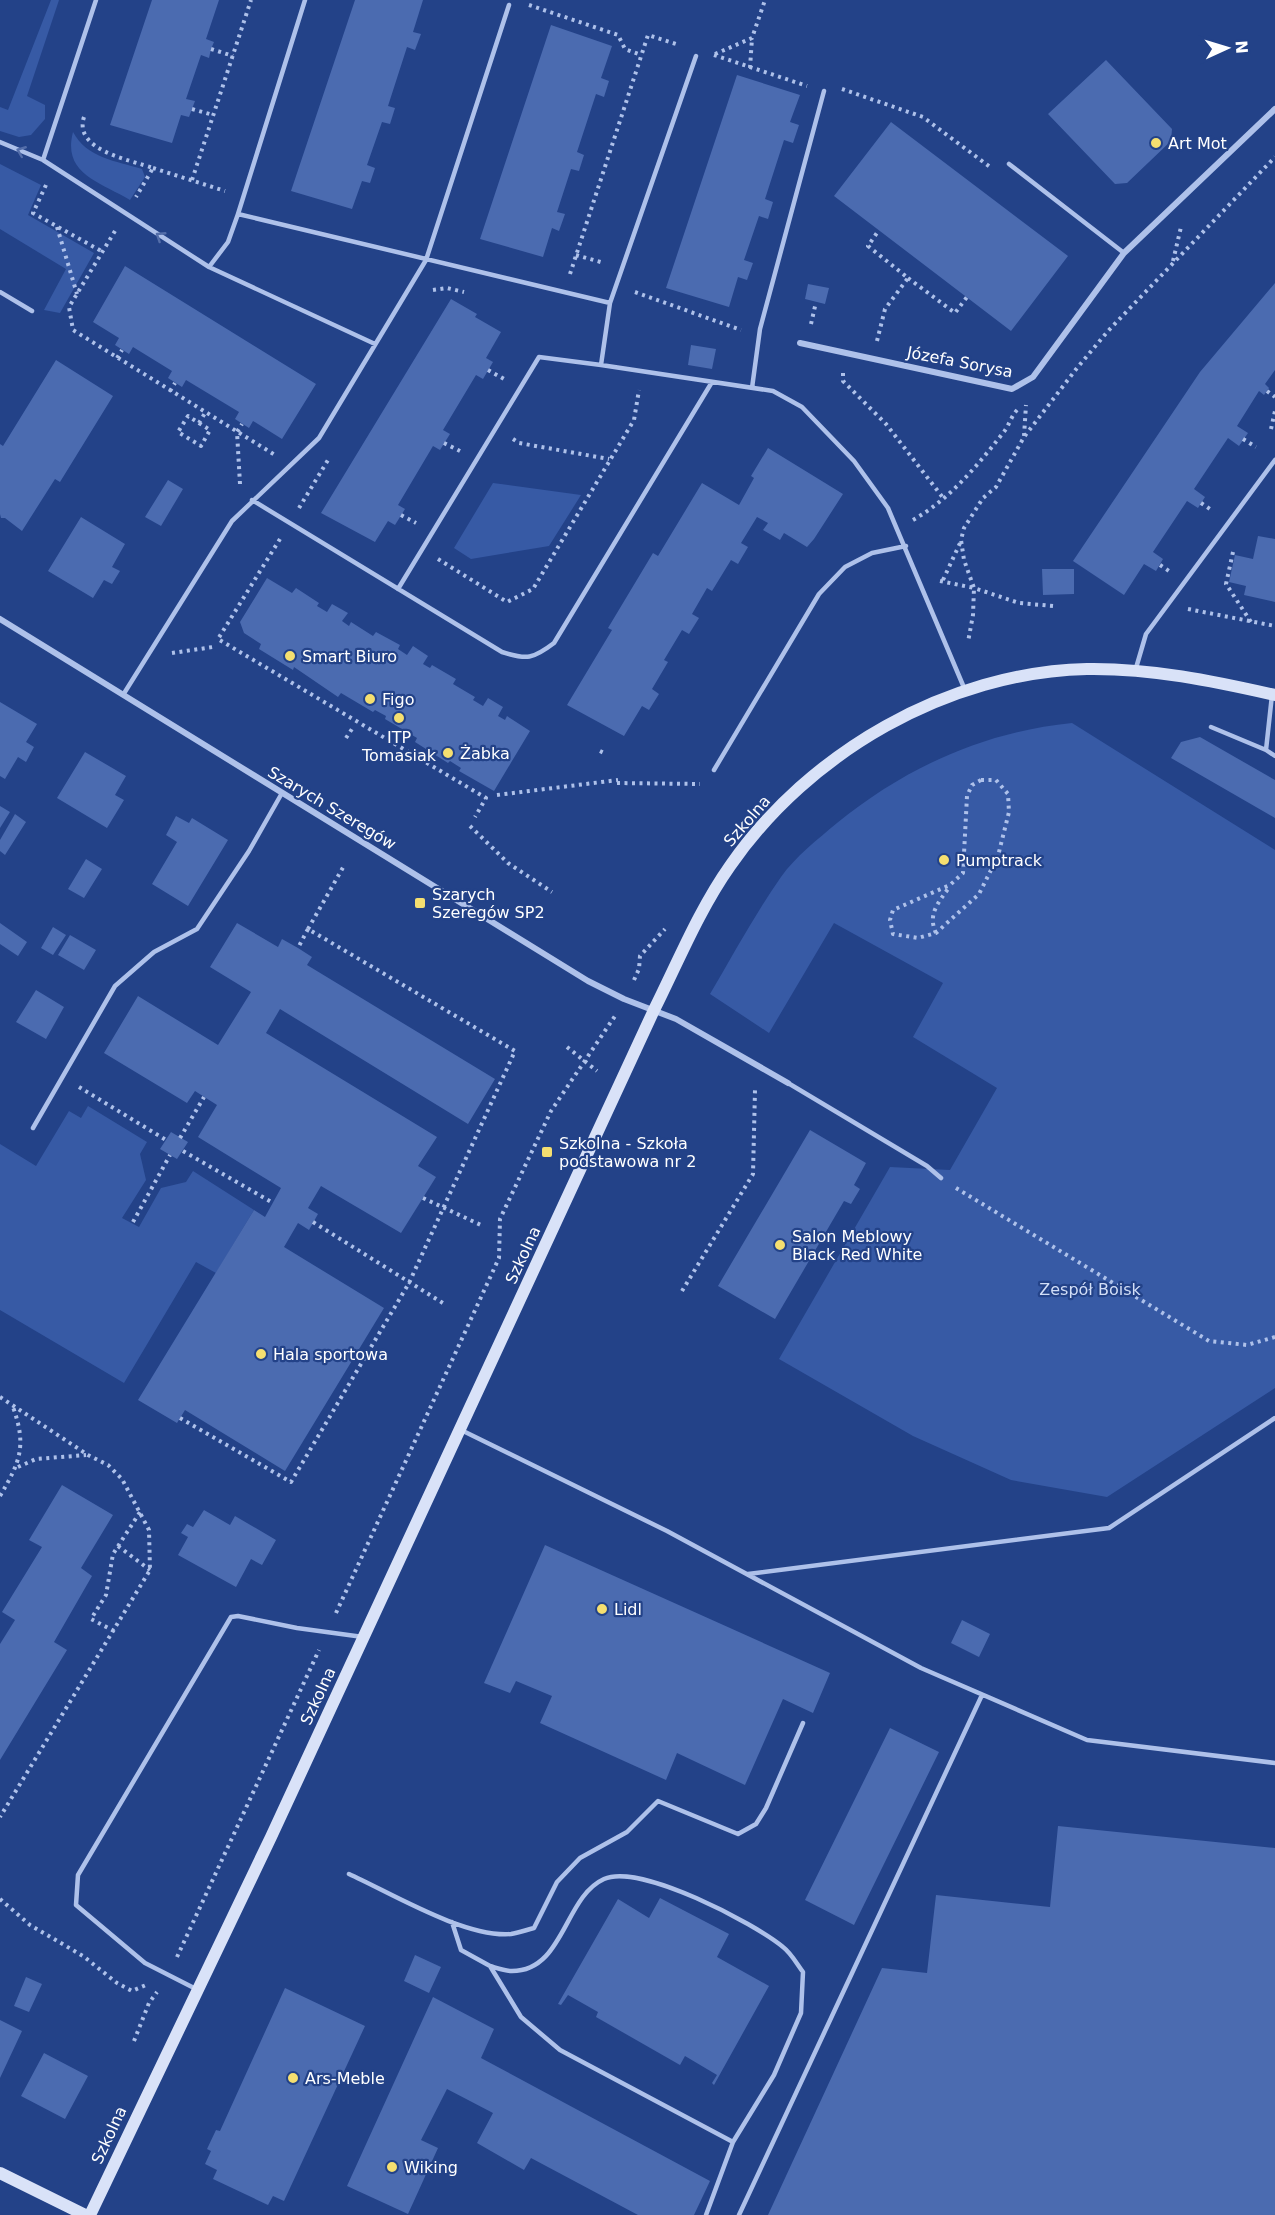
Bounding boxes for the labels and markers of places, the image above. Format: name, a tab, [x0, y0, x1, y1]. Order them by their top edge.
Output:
place label: Art Mot	[1168, 134, 1227, 153]
marker: Art Mot	[1149, 136, 1163, 150]
place label: Smart Biuro	[302, 647, 397, 666]
marker: Smart Biuro	[283, 649, 297, 663]
place label: Figo	[382, 690, 414, 709]
marker: Figo	[363, 692, 377, 706]
marker: ITP Tomasiak	[392, 711, 406, 725]
place label: ITP Tomasiak	[361, 728, 437, 765]
place label: Żabka	[460, 744, 510, 763]
marker: Żabka	[441, 746, 455, 760]
place label: Pumptrack	[956, 851, 1043, 870]
marker: Pumptrack	[937, 853, 951, 867]
place label: Szarych Szeregów SP2	[432, 885, 545, 922]
marker: Szarych Szeregów SP2	[413, 896, 427, 910]
place label: Szkolna - Szkoła podstawowa nr 2	[559, 1134, 696, 1171]
marker: Szkolna - Szkoła podstawowa nr 2	[540, 1145, 554, 1159]
place label: Salon Meblowy Black Red White	[792, 1227, 922, 1264]
marker: Salon Meblowy Black Red White	[773, 1238, 787, 1252]
place label: Hala sportowa	[273, 1345, 388, 1364]
marker: Hala sportowa	[254, 1347, 268, 1361]
place label: Lidl	[614, 1600, 642, 1619]
marker: Lidl	[595, 1602, 609, 1616]
place label: Ars-Meble	[305, 2069, 385, 2088]
marker: Ars-Meble	[286, 2071, 300, 2085]
place label: Wiking	[404, 2158, 458, 2177]
marker: Wiking	[385, 2160, 399, 2174]

